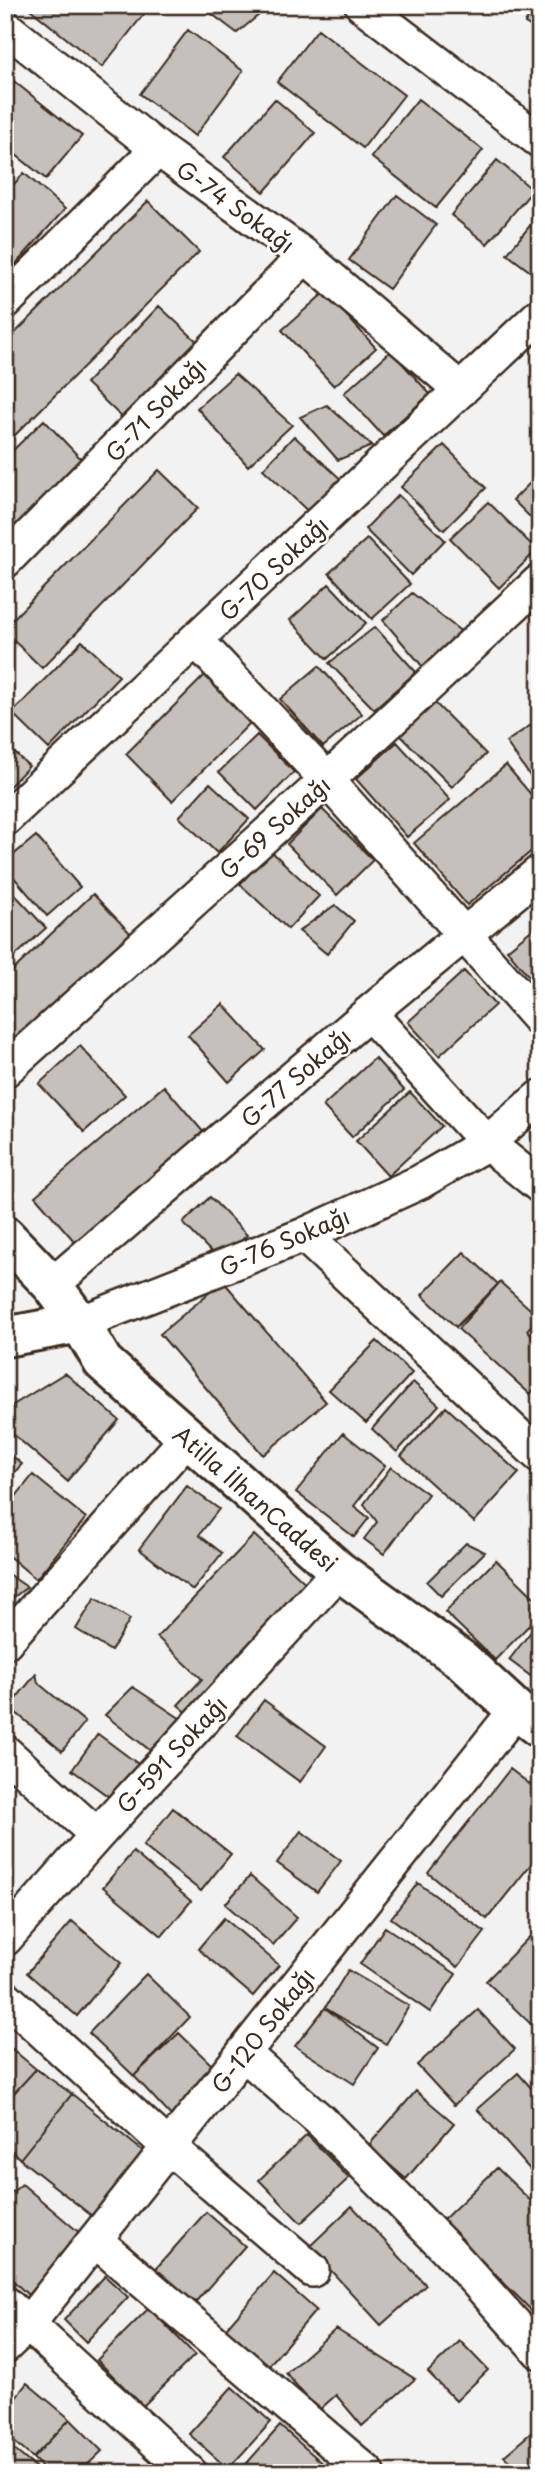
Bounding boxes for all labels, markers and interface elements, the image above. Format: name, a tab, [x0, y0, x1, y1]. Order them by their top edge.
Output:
street label: G-74 Sokağı	[170, 151, 302, 261]
street label: G-71 Sokağı	[96, 349, 214, 469]
street label: G-70 Sokağı	[210, 508, 336, 628]
street label: G-69 Sokağı	[210, 767, 338, 887]
street label: G-77 Sokağı	[232, 1019, 358, 1135]
street label: G-76 Sokağı	[213, 1198, 355, 1284]
street label: Atilla İlhanCaddesi	[166, 1417, 346, 1579]
street label: G-591 Sokağı	[107, 1687, 235, 1821]
street label: G-120 Sokağı	[202, 1960, 322, 2100]

